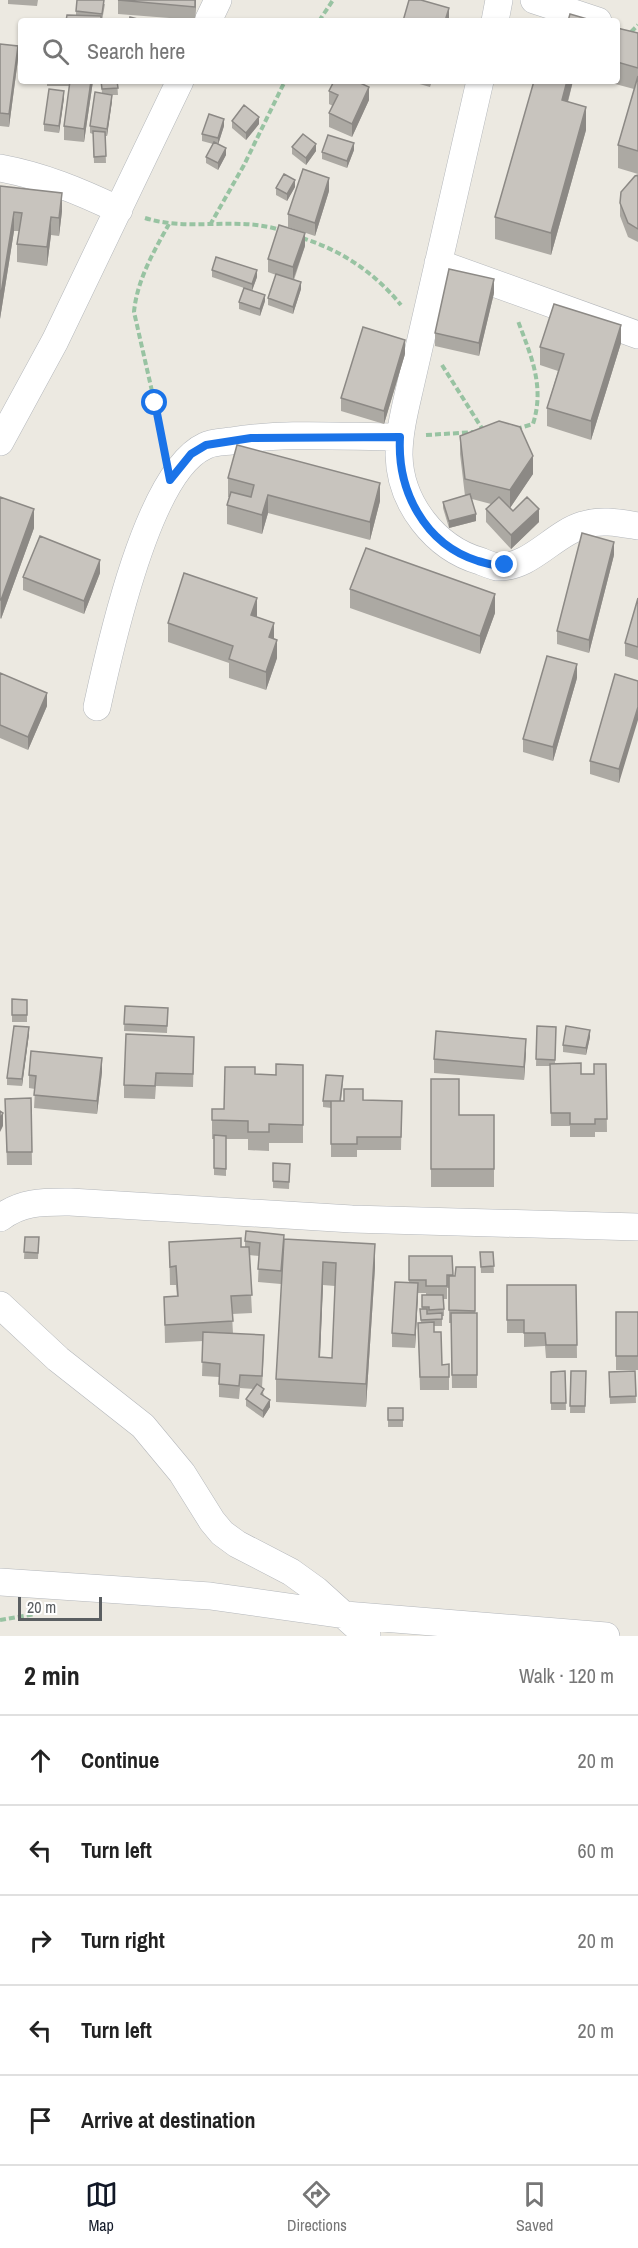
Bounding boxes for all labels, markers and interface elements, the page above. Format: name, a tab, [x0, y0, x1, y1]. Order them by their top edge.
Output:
search box	[18, 18, 620, 84]
icon: search	[39, 35, 72, 68]
text: Search here	[87, 36, 185, 66]
route start	[141, 389, 167, 415]
route end	[491, 551, 517, 577]
scale bar	[18, 1594, 102, 1622]
text: 20 m	[27, 1596, 56, 1618]
text: 2 min	[24, 1658, 80, 1693]
text: Walk · 120 m	[519, 1662, 614, 1689]
icon: ahead	[24, 1744, 57, 1777]
text: Continue	[81, 1745, 159, 1775]
text: 20 m	[578, 1747, 614, 1774]
icon: left	[24, 1834, 57, 1867]
text: Turn left	[81, 1835, 152, 1865]
text: 60 m	[578, 1837, 614, 1864]
icon: right	[24, 1924, 57, 1957]
text: Turn right	[81, 1925, 165, 1955]
text: 20 m	[578, 1927, 614, 1954]
icon: left	[24, 2014, 57, 2047]
text: Turn left	[81, 2015, 152, 2045]
text: 20 m	[578, 2017, 614, 2044]
icon: arrive	[24, 2104, 57, 2137]
text: Arrive at destination	[81, 2105, 255, 2135]
tab: Map	[85, 2178, 118, 2236]
tab: Directions	[287, 2178, 347, 2236]
tab: Saved	[516, 2178, 553, 2236]

